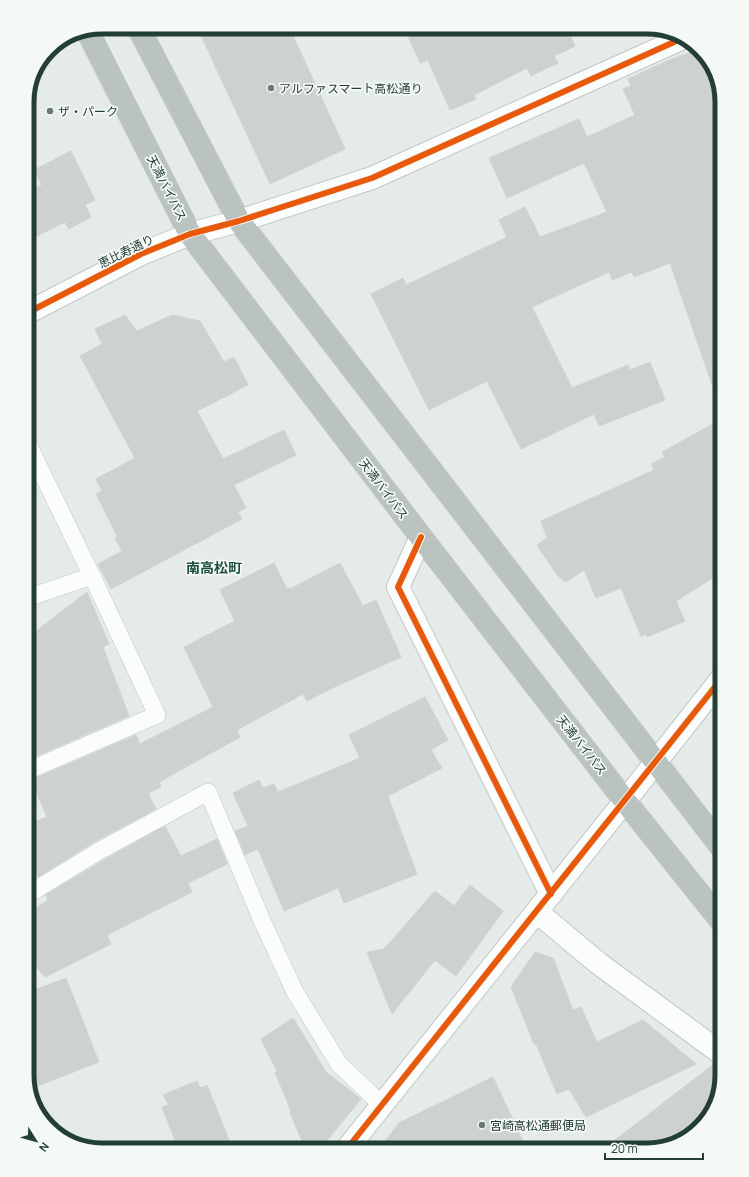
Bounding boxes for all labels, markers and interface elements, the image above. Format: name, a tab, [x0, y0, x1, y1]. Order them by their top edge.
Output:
place label: アルファスマート高松通り	[279, 80, 423, 97]
marker: アルファスマート高松通り	[266, 83, 276, 93]
place label: ザ・パーク	[58, 103, 118, 120]
marker: ザ・パーク	[45, 106, 55, 116]
street label: 天満バイパス	[143, 152, 191, 224]
street label: 恵比寿通り	[95, 230, 157, 272]
street label: 天満バイパス	[356, 455, 412, 523]
district label: 南高松町	[186, 558, 242, 577]
street label: 天満バイパス	[553, 711, 611, 779]
place label: 宮崎高松通郵便局	[490, 1117, 586, 1134]
marker: 宮崎高松通郵便局	[477, 1120, 487, 1130]
north arrow	[16, 1121, 56, 1161]
scale bar	[605, 1135, 703, 1161]
text: N	[36, 1140, 53, 1155]
text: 20 m	[611, 1140, 638, 1157]

